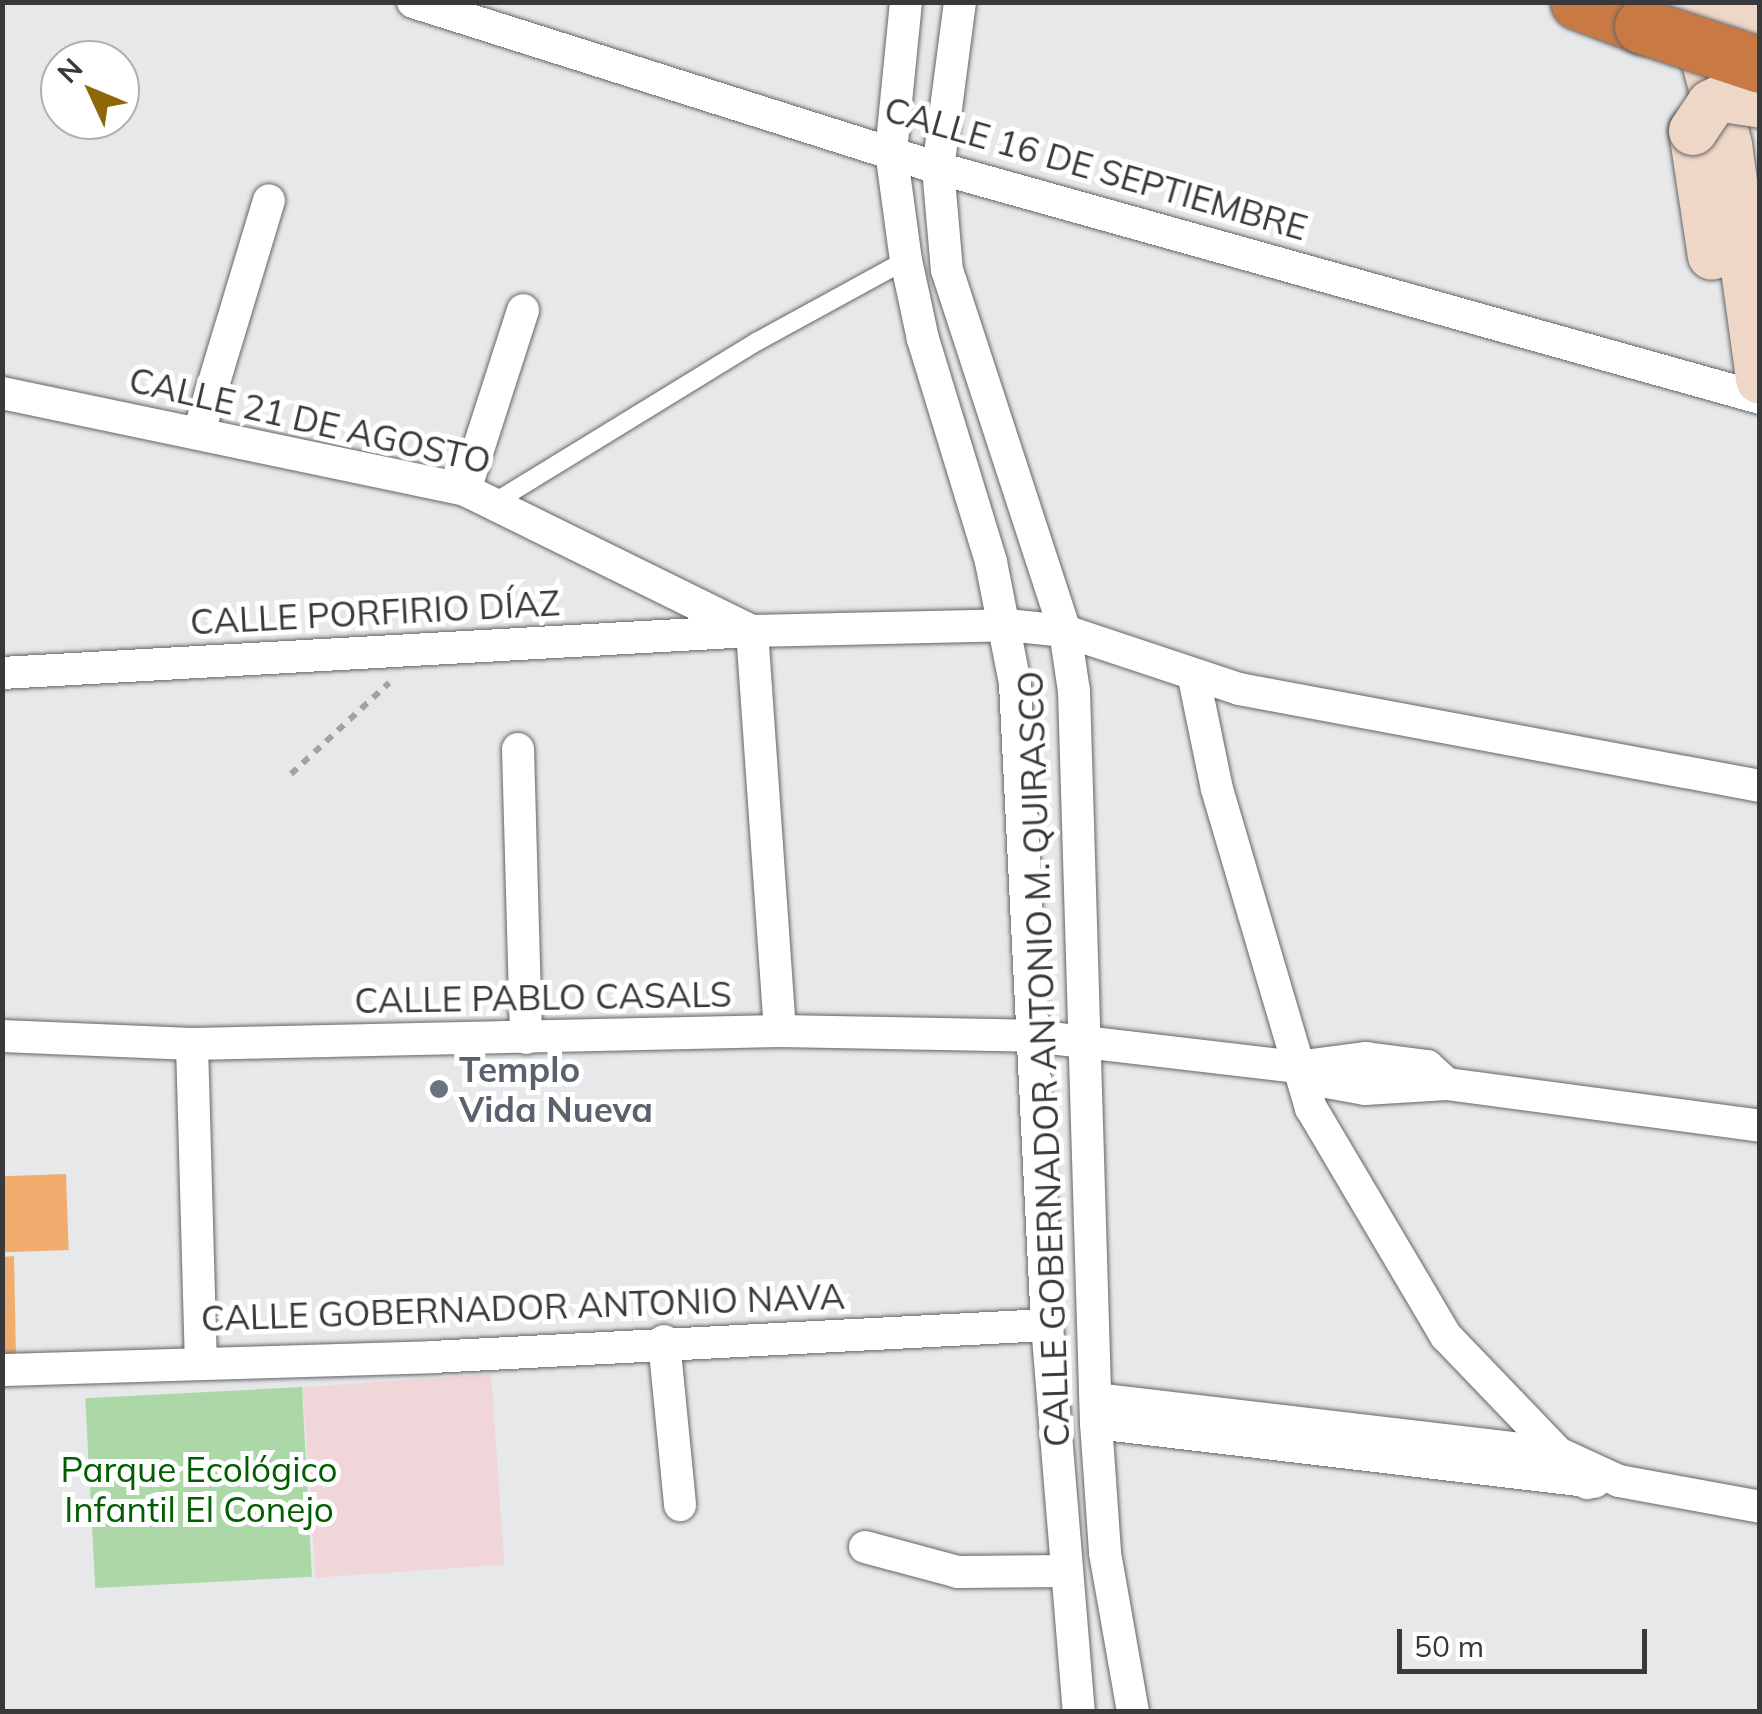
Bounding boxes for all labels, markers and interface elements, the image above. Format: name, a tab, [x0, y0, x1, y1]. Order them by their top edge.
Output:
north arrow	[40, 40, 140, 140]
text: N	[50, 50, 89, 90]
street label: CALLE 16 DE SEPTIEMBRE	[880, 87, 1312, 249]
street label: CALLE 21 DE AGOSTO	[125, 358, 495, 482]
street label: CALLE PORFIRIO DÍAZ	[189, 581, 561, 643]
street label: CALLE GOBERNADOR ANTONIO M. QUIRASCO	[1008, 670, 1078, 1448]
street label: CALLE PABLO CASALS	[354, 973, 732, 1021]
place label: Templo Vida Nueva	[459, 1048, 653, 1130]
marker: Templo Vida Nueva	[428, 1078, 450, 1100]
street label: CALLE GOBERNADOR ANTONIO NAVA	[200, 1275, 846, 1339]
park label: Parque Ecológico Infantil El Conejo	[61, 1448, 337, 1530]
scale bar	[1402, 1609, 1652, 1671]
text: 50 m	[1414, 1627, 1484, 1665]

